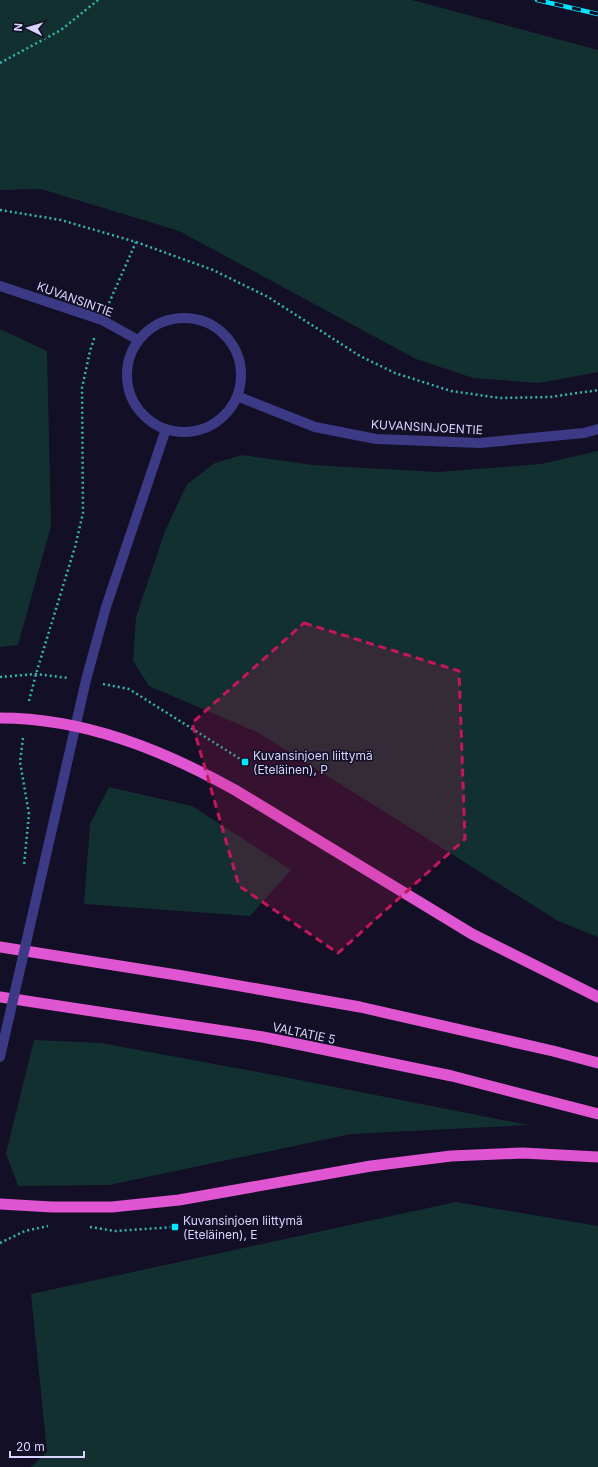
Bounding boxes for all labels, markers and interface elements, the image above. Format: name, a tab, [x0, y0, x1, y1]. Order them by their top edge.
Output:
north arrow	[8, 8, 48, 48]
text: N	[11, 22, 25, 32]
street label: KUVANSINTIE	[35, 278, 115, 320]
street label: KUVANSINJOENTIE	[371, 417, 483, 437]
place label: Kuvansinjoen liittymä (Eteläinen), P	[253, 748, 373, 777]
marker: Kuvansinjoen liittymä (Eteläinen), P	[240, 757, 250, 767]
street label: VALTATIE 5	[271, 1019, 337, 1047]
place label: Kuvansinjoen liittymä (Eteläinen), E	[183, 1213, 303, 1242]
marker: Kuvansinjoen liittymä (Eteläinen), E	[170, 1222, 180, 1232]
scale bar	[10, 1433, 84, 1459]
text: 20 m	[16, 1439, 45, 1454]

